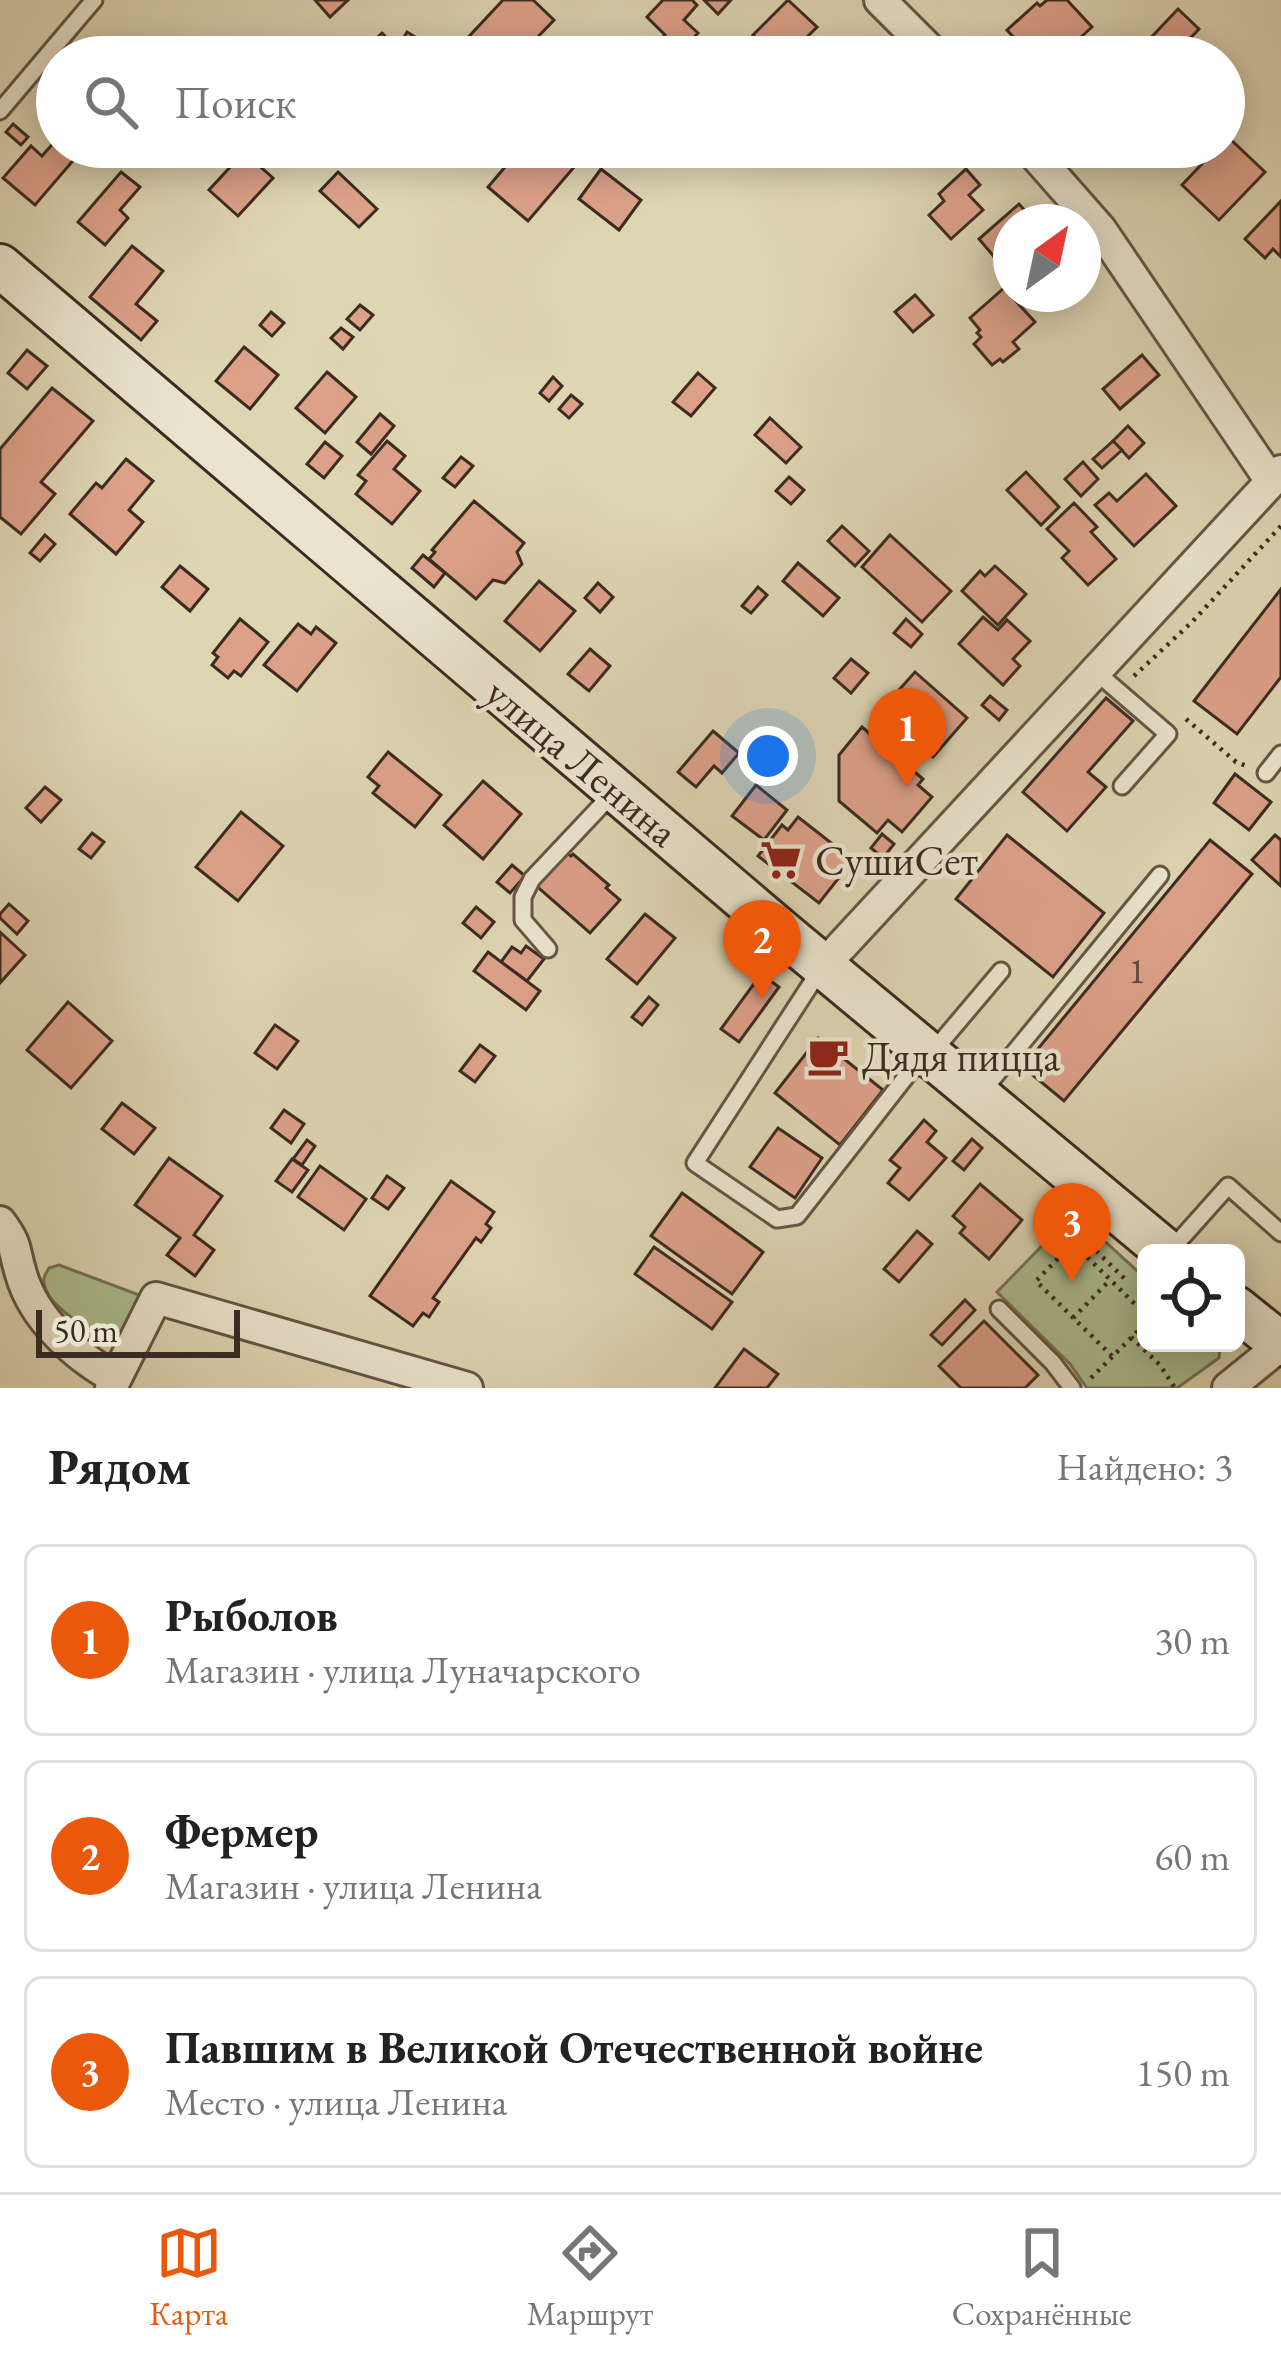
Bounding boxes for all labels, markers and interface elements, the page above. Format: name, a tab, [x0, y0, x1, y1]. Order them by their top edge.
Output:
search box	[36, 36, 1245, 168]
icon: search	[78, 69, 144, 135]
text: Поиск	[174, 73, 296, 131]
north arrow	[993, 204, 1101, 312]
street label: улица Ленина	[474, 665, 690, 859]
pin: 1	[868, 688, 946, 787]
your location	[738, 726, 798, 786]
place label: СушиСет	[815, 833, 978, 888]
supermarket icon: СушиСет	[758, 837, 804, 883]
pin: 2	[723, 900, 801, 999]
house number: 1	[1128, 947, 1146, 994]
place label: Дядя пицца	[862, 1029, 1060, 1084]
cafe icon: Дядя пицца	[805, 1033, 851, 1079]
pin: 3	[1033, 1183, 1111, 1282]
map controls	[1137, 1244, 1245, 1352]
button: locate	[1137, 1244, 1245, 1352]
scale bar	[36, 1304, 240, 1357]
text: 50 m	[54, 1309, 118, 1352]
text: Рядом	[48, 1433, 191, 1499]
text: Найдено: 3	[1056, 1441, 1233, 1492]
text: Рыболов	[165, 1586, 338, 1644]
text: 1	[80, 1615, 100, 1666]
text: 30 m	[1154, 1615, 1230, 1666]
text: Магазин · улица Луначарского	[165, 1644, 641, 1695]
text: Фермер	[165, 1802, 318, 1860]
text: 2	[80, 1831, 100, 1882]
text: 60 m	[1154, 1831, 1230, 1882]
text: Магазин · улица Ленина	[165, 1860, 542, 1911]
text: Павшим в Великой Отечественной войне	[165, 2018, 983, 2076]
text: 3	[80, 2047, 100, 2098]
text: 150 m	[1136, 2047, 1230, 2098]
text: Место · улица Ленина	[165, 2076, 507, 2127]
tab: Карта	[149, 2220, 228, 2335]
tab: Маршрут	[527, 2220, 653, 2335]
tab: Сохранённые	[952, 2220, 1132, 2335]

